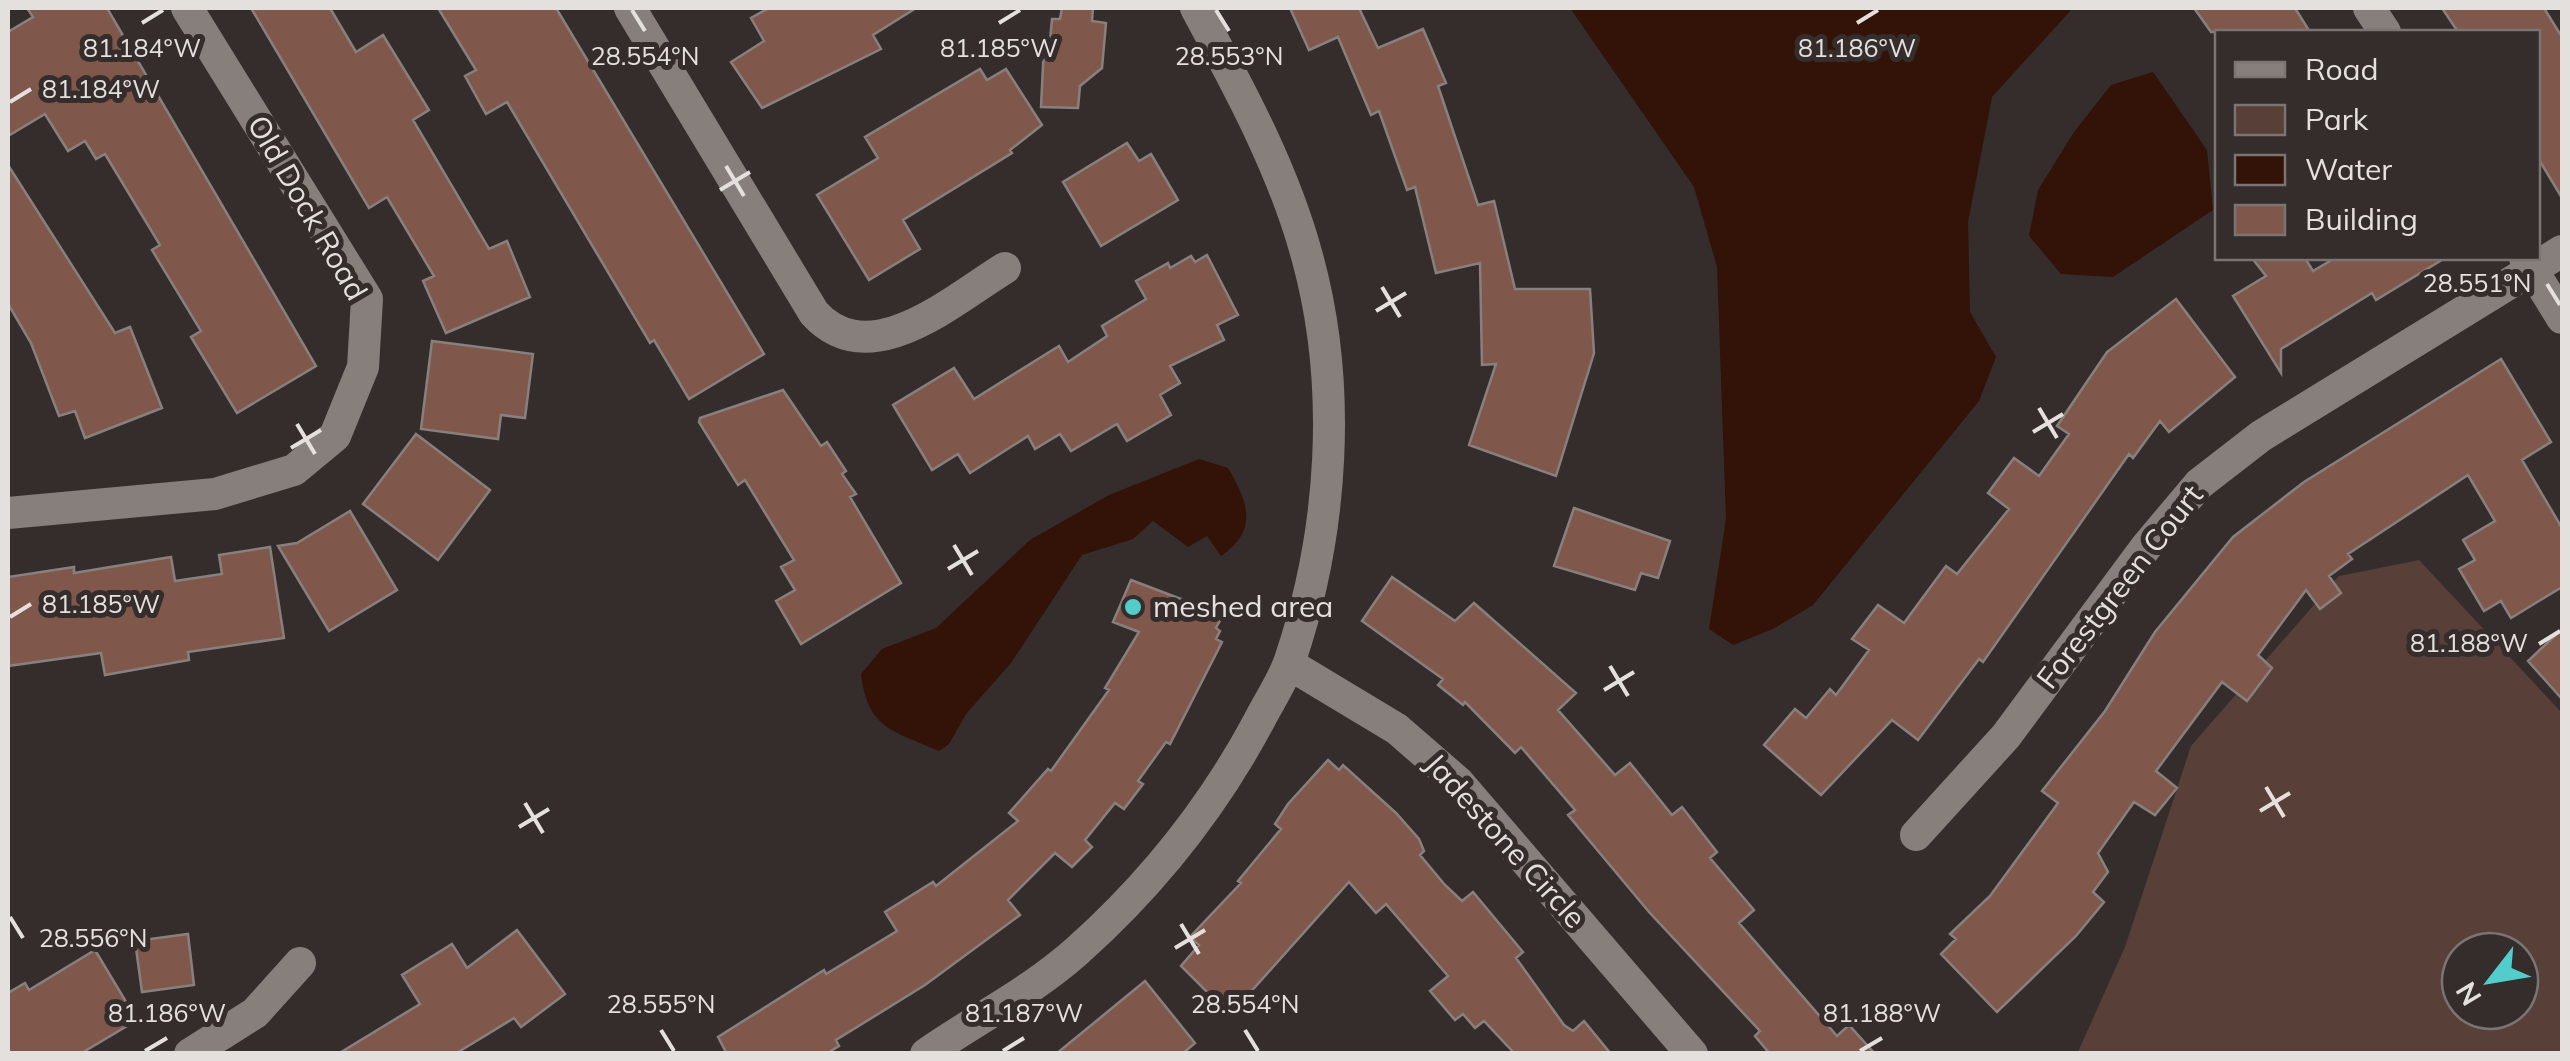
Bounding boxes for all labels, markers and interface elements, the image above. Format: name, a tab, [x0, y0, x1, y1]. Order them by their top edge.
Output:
legend	[2215, 30, 2540, 260]
text: 81.184°W	[83, 32, 201, 63]
text: 81.185°W	[940, 32, 1058, 63]
text: 81.186°W	[1798, 32, 1916, 63]
text: 28.554°N	[591, 40, 699, 71]
text: 28.553°N	[1175, 40, 1283, 71]
text: Road	[2305, 50, 2379, 88]
text: 81.184°W	[42, 73, 160, 104]
text: Park	[2305, 100, 2369, 138]
street label: Old Dock Road	[240, 108, 376, 307]
text: Water	[2305, 150, 2392, 188]
text: Building	[2305, 200, 2418, 238]
text: 28.551°N	[2423, 267, 2531, 298]
street label: Forestgreen Court	[2028, 477, 2211, 696]
place label: meshed area	[1153, 587, 1333, 625]
text: 81.185°W	[42, 588, 160, 619]
marker: meshed area	[1122, 596, 1144, 618]
text: 81.188°W	[2410, 627, 2528, 658]
street label: Jadestone Circle	[1417, 745, 1594, 936]
text: 28.556°N	[39, 922, 147, 953]
north arrow	[2440, 931, 2540, 1031]
text: N	[2448, 976, 2489, 1012]
text: 28.555°N	[607, 988, 715, 1019]
text: 28.554°N	[1191, 988, 1299, 1019]
text: 81.186°W	[108, 997, 226, 1028]
text: 81.187°W	[965, 997, 1083, 1028]
text: 81.188°W	[1823, 997, 1941, 1028]

